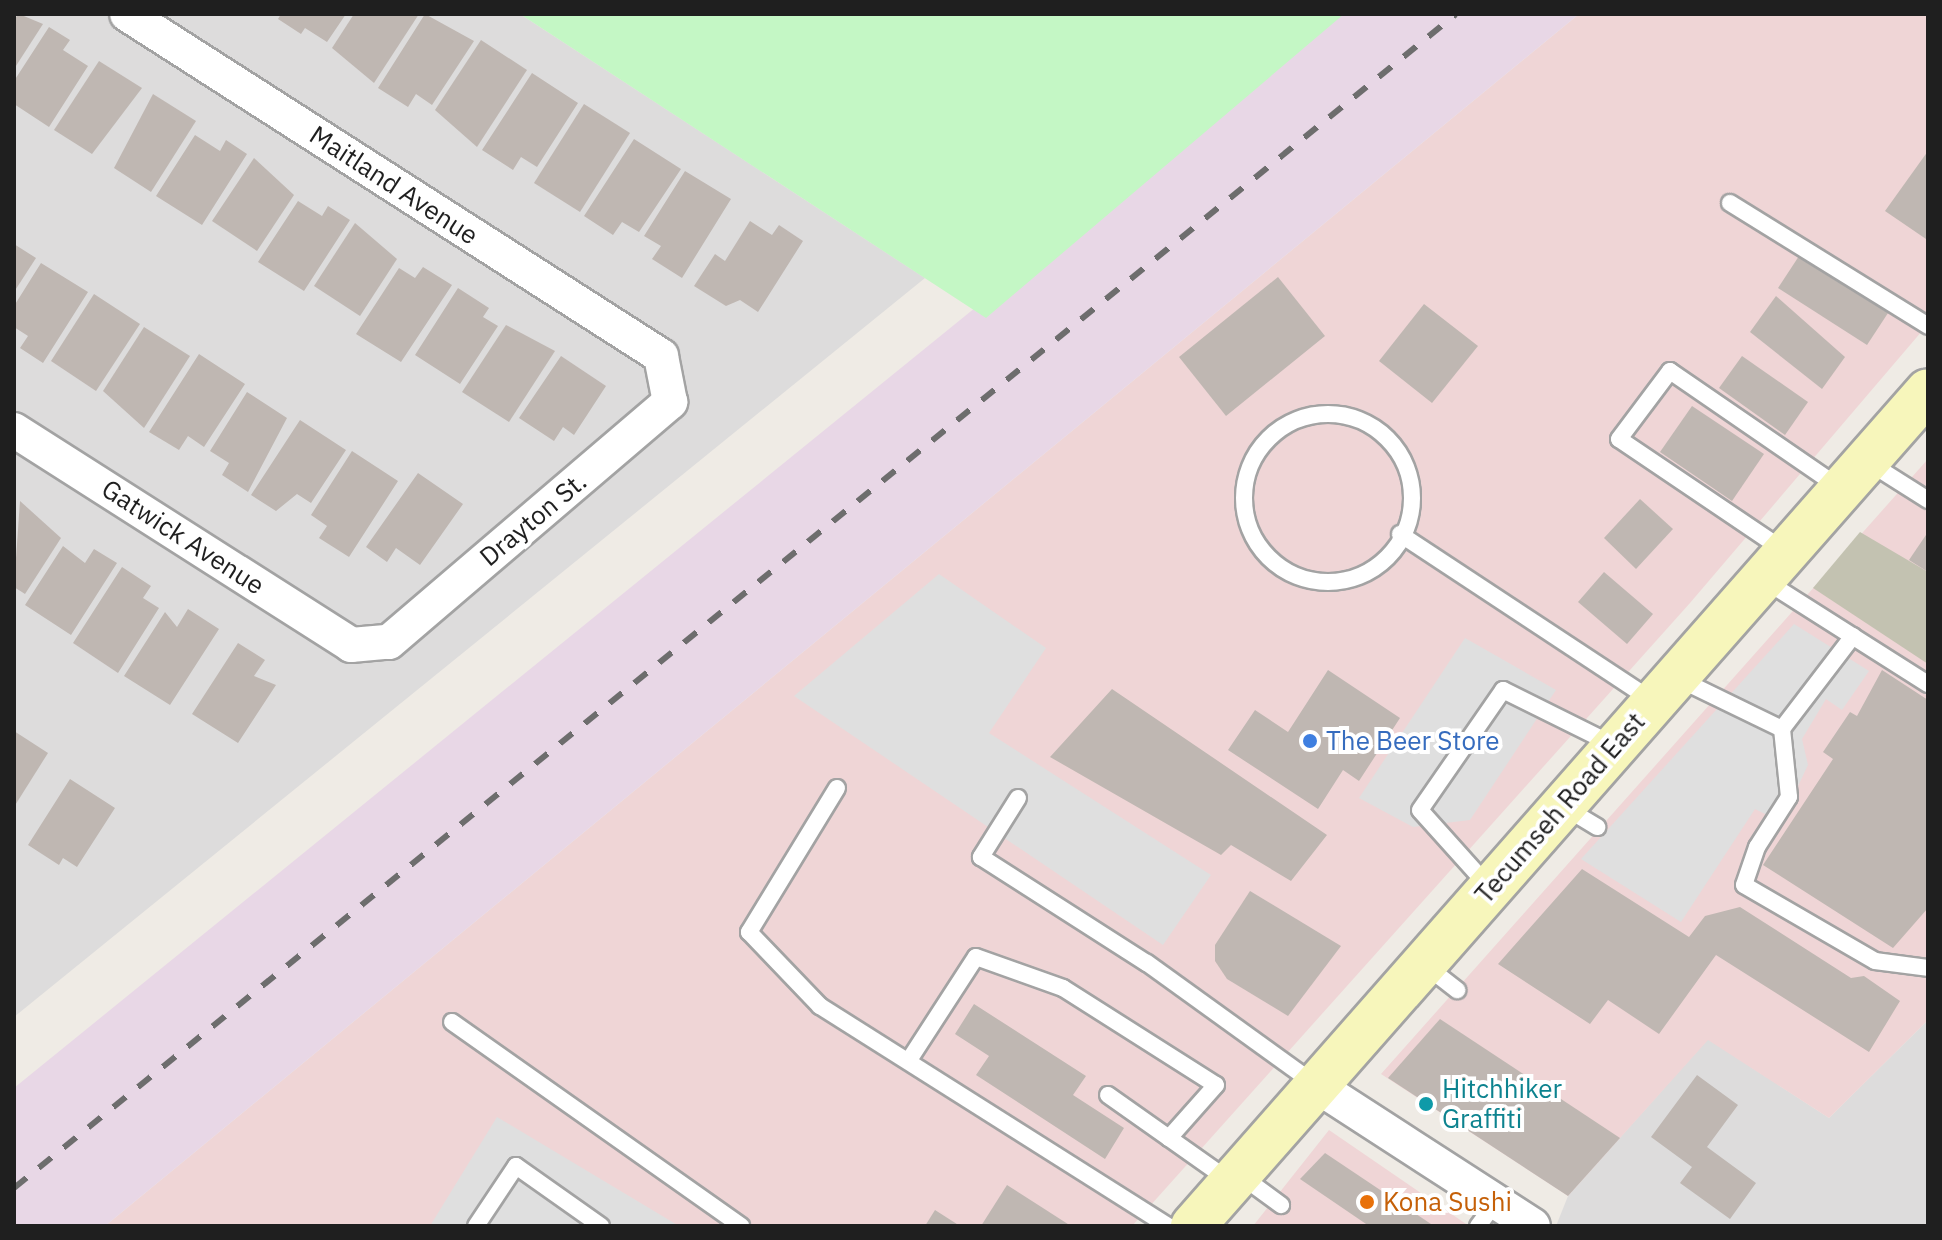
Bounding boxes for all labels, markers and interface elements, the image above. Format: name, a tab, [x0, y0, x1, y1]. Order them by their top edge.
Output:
street label: Maitland Avenue	[304, 119, 484, 251]
street label: Drayton St.	[473, 465, 593, 573]
street label: Gatwick Avenue	[96, 473, 270, 601]
street label: Tecumseh Road East	[1469, 706, 1651, 910]
place label: The Beer Store	[1326, 725, 1500, 757]
marker: The Beer Store	[1301, 732, 1319, 750]
place label: Hitchhiker Graffiti	[1442, 1073, 1562, 1134]
marker: Hitchhiker Graffiti	[1417, 1095, 1435, 1113]
place label: Kona Sushi	[1383, 1186, 1512, 1218]
marker: Kona Sushi	[1358, 1193, 1376, 1211]

